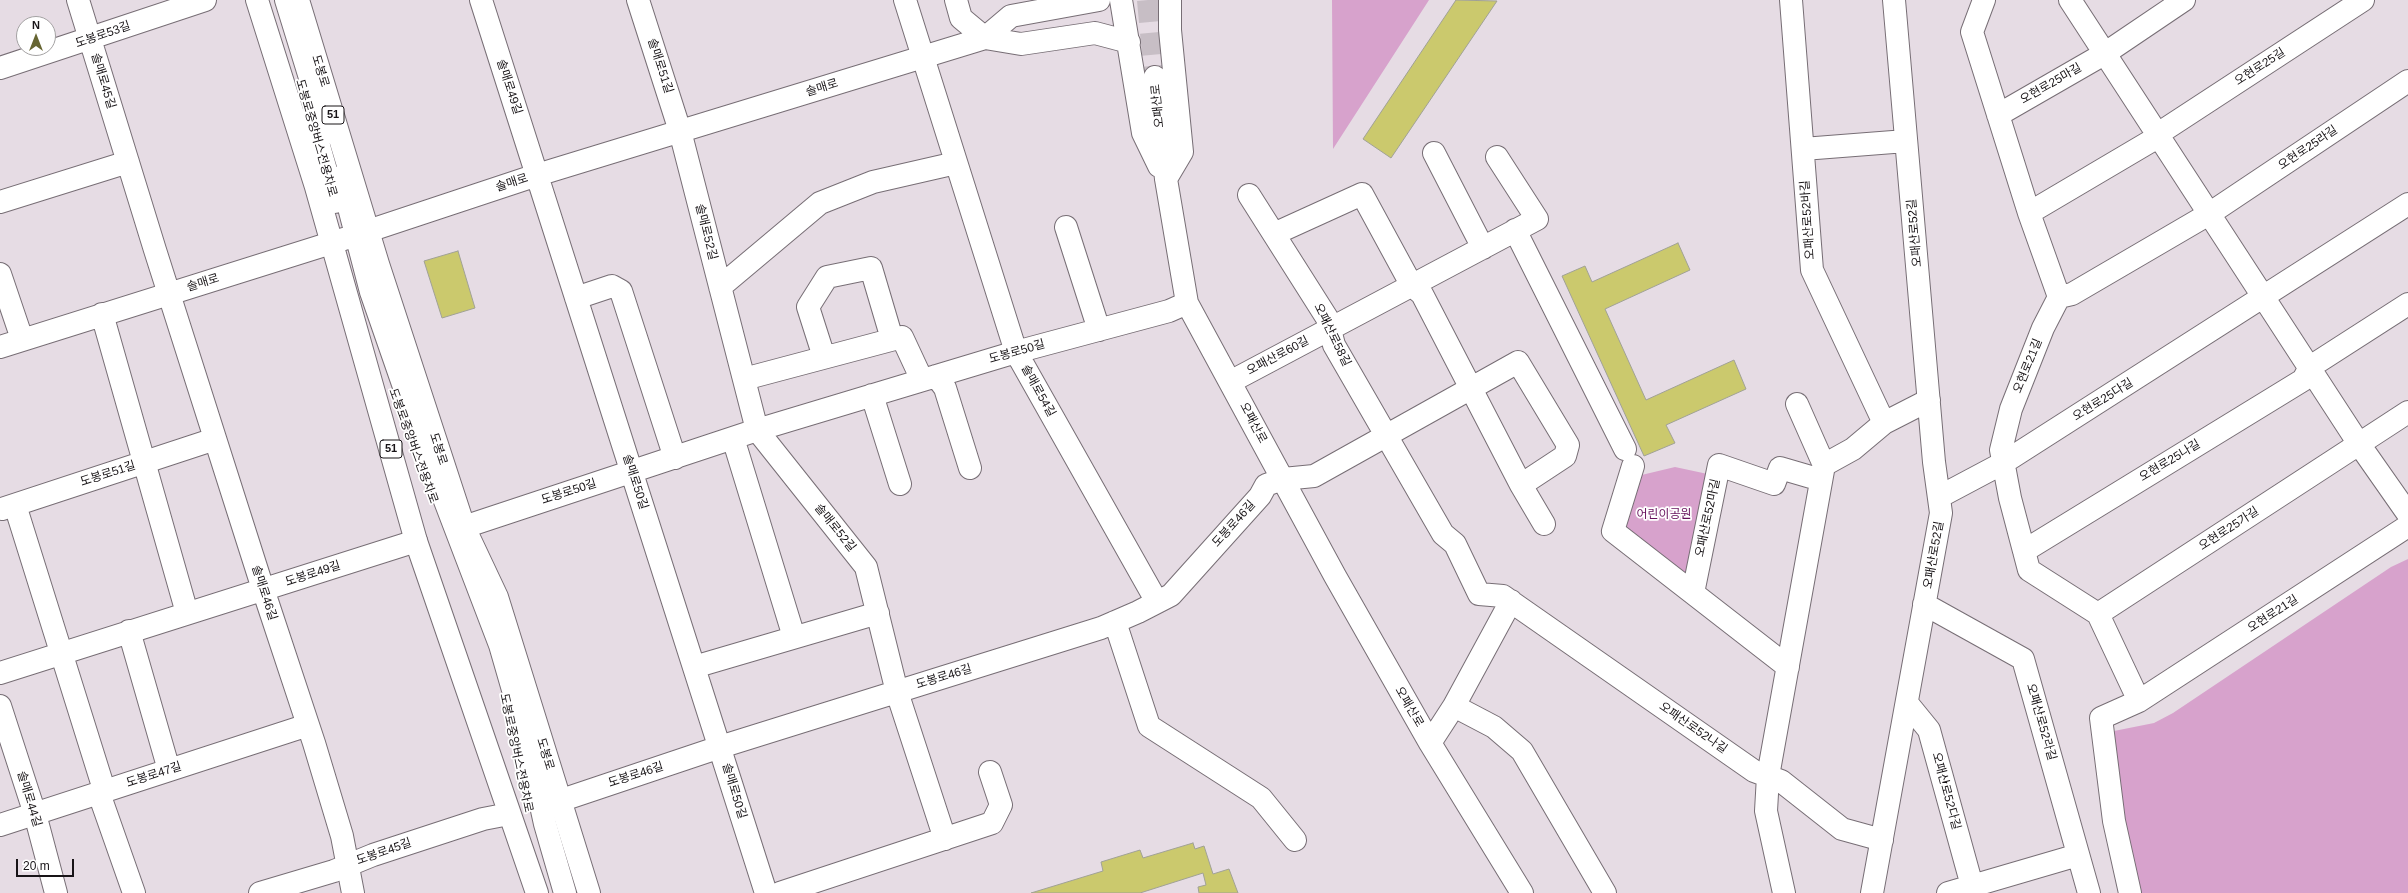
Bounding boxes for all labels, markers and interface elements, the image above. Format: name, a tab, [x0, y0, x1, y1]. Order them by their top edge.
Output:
north arrow	[16, 16, 56, 56]
text: N	[32, 19, 40, 31]
street label: 도봉로53길	[73, 19, 133, 51]
street label: 솔매로51길	[644, 36, 676, 96]
street label: 오현로25길	[2232, 45, 2288, 89]
street label: 솔매로45길	[88, 51, 118, 111]
street label: 도봉로	[308, 53, 332, 89]
street label: 솔매로49길	[493, 57, 525, 117]
street label: 오현로25마길	[2018, 61, 2084, 107]
street label: 솔매로	[804, 76, 840, 100]
street label: 도봉로중앙버스전용차로	[292, 78, 340, 198]
street label: 오패산로	[1149, 83, 1167, 129]
road number: 51	[322, 106, 344, 124]
street label: 오현로25라길	[2276, 123, 2340, 173]
street label: 솔매로	[494, 171, 530, 195]
street label: 오패산로52바길	[1798, 180, 1818, 260]
street label: 오패산로52길	[1905, 198, 1925, 268]
street label: 솔매로52길	[692, 202, 720, 262]
street label: 솔매로	[185, 271, 221, 295]
street label: 오패산로58길	[1311, 301, 1353, 369]
street label: 오패산로60길	[1244, 334, 1312, 378]
street label: 도봉로50길	[987, 337, 1047, 367]
street label: 오현로21길	[2011, 337, 2045, 395]
street label: 솔매로54길	[1018, 362, 1058, 420]
street label: 오현로25다길	[2070, 376, 2136, 424]
street label: 도봉로중앙버스전용차로	[385, 386, 441, 506]
street label: 오패산로	[1236, 400, 1270, 446]
street label: 도봉로	[426, 431, 450, 467]
street label: 오현로25나길	[2137, 437, 2203, 485]
road number: 51	[380, 440, 402, 458]
street label: 솔매로50길	[619, 452, 651, 512]
street label: 도봉로51길	[78, 458, 138, 490]
street label: 도봉로50길	[539, 476, 599, 508]
street label: 오패산로52마길	[1693, 478, 1723, 558]
street label: 도봉로46길	[1209, 498, 1259, 550]
street label: 솔매로52길	[811, 501, 859, 555]
street label: 오현로25가길	[2196, 504, 2262, 554]
park label: 어린이공원	[1636, 508, 1692, 522]
street label: 오패산로52길	[1921, 520, 1947, 590]
street label: 도봉로49길	[283, 558, 343, 590]
street label: 솔매로46길	[248, 563, 280, 623]
street label: 오현로21길	[2245, 592, 2301, 636]
street label: 도봉로46길	[914, 662, 974, 692]
street label: 오패산로52라길	[2023, 682, 2059, 762]
street label: 오패산로	[1392, 684, 1426, 730]
street label: 도봉로중앙버스전용차로	[496, 692, 536, 814]
street label: 오패산로52나길	[1656, 699, 1730, 757]
street label: 도봉로	[533, 736, 557, 772]
street label: 오패산로52다길	[1929, 751, 1963, 831]
street label: 도봉로47길	[124, 759, 184, 791]
street label: 도봉로46길	[606, 759, 666, 791]
street label: 솔매로50길	[719, 761, 749, 821]
street label: 솔매로44길	[14, 769, 44, 829]
street label: 도봉로45길	[354, 836, 414, 868]
scale bar	[18, 851, 76, 877]
text: 20 m	[23, 859, 50, 873]

